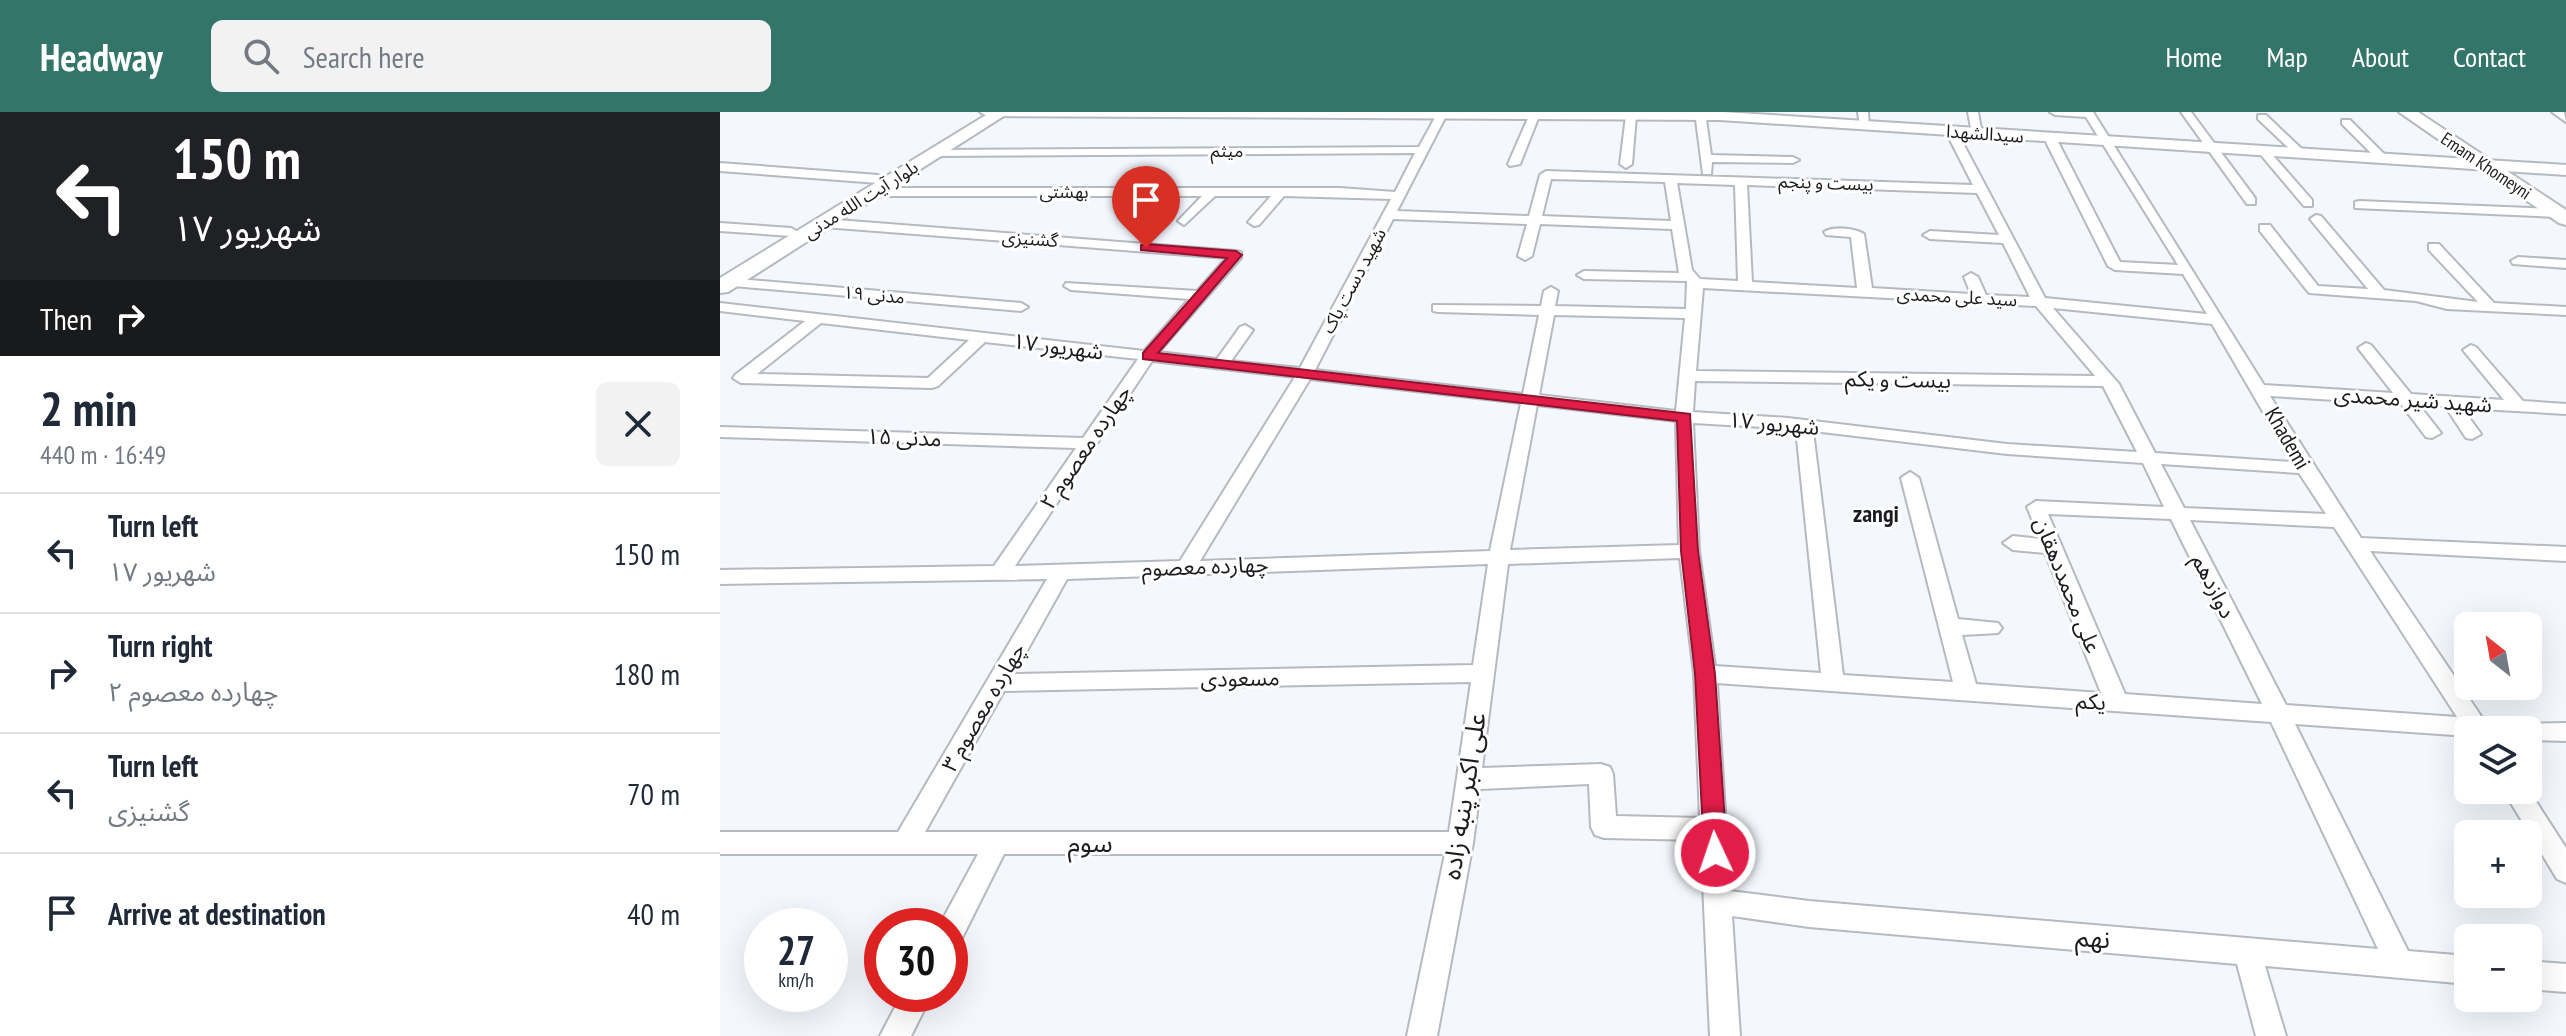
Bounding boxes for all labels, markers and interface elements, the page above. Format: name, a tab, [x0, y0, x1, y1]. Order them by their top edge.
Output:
search box	[211, 20, 771, 92]
text: Headway	[40, 32, 163, 81]
icon: search	[239, 34, 283, 78]
text: Search here	[303, 37, 425, 76]
text: Home	[2166, 38, 2222, 75]
text: Map	[2266, 38, 2308, 75]
text: About	[2352, 38, 2409, 75]
text: Contact	[2453, 38, 2526, 75]
street label: سیدالشهدا	[1945, 119, 2025, 148]
text: 150 m	[172, 122, 301, 194]
street label: Emam Khomeyni	[2437, 127, 2536, 204]
street label: میثم	[1211, 139, 1244, 164]
icon: left	[40, 144, 144, 248]
street label: بلوار آیت الله مدنی	[799, 155, 922, 244]
pin	[1112, 166, 1180, 248]
street label: بیست و پنجم	[1778, 169, 1874, 198]
icon: arrive	[1124, 178, 1168, 222]
street label: بهشتی	[1039, 180, 1089, 203]
text: ۱۷ شهریور	[172, 204, 321, 251]
street label: شهید دست پاک	[1316, 224, 1391, 337]
street label: گشنیزی	[1001, 225, 1060, 252]
street label: مدنی ۱۹	[842, 280, 906, 309]
street label: سید علی محمدی	[1896, 282, 2018, 311]
icon: right	[108, 296, 152, 340]
text: Then	[40, 299, 92, 338]
street label: ۱۷ شهریور	[1011, 327, 1105, 365]
street label: بیست و یکم	[1845, 364, 1951, 397]
text: 2 min	[40, 377, 137, 439]
street label: چهارده معصوم ۲	[1033, 379, 1139, 516]
street label: شهید شیر محمدی	[2333, 380, 2493, 418]
button: close	[596, 382, 680, 466]
street label: Khademi	[2259, 402, 2317, 474]
street label: ۱۷ شهریور	[1727, 405, 1821, 441]
street label: مدنی ۱۵	[866, 422, 942, 452]
text: 440 m · 16:49	[40, 438, 166, 471]
district label: zangi	[1853, 498, 1899, 529]
text: Turn left	[108, 506, 198, 545]
street label: علی محمددهقان	[2028, 513, 2108, 657]
icon: left	[40, 531, 84, 575]
text: 150 m	[614, 534, 680, 573]
street label: دوازدهم	[2183, 549, 2242, 624]
street label: چهارده معصوم	[1141, 550, 1269, 585]
text: ۱۷ شهریور	[108, 555, 216, 588]
north arrow	[2454, 612, 2542, 700]
map controls	[2454, 612, 2542, 1012]
text: Turn right	[108, 626, 212, 665]
street label: چهارده معصوم ۳	[935, 638, 1034, 778]
icon: right	[40, 651, 84, 695]
text: 180 m	[614, 654, 680, 693]
street label: مسعودی	[1200, 663, 1280, 693]
text: چهارده معصوم ۲	[108, 675, 278, 708]
street label: یکم	[2075, 686, 2107, 719]
street label: علی اکبر پنبه زاده	[1434, 710, 1494, 882]
button: layers	[2454, 716, 2542, 804]
text: Turn left	[108, 746, 198, 785]
icon: left	[40, 771, 84, 815]
text: 70 m	[627, 774, 680, 813]
text: گشنیزی	[108, 795, 189, 828]
position arrow	[1673, 811, 1757, 895]
button: +	[2454, 820, 2542, 908]
street label: سوم	[1067, 826, 1113, 863]
icon: arrive	[40, 891, 84, 935]
text: Arrive at destination	[108, 894, 326, 933]
text: 40 m	[627, 894, 680, 933]
speed limit sign: 30	[864, 908, 968, 1012]
street label: نهم	[2074, 920, 2112, 959]
text: 27	[777, 924, 815, 976]
button: −	[2454, 924, 2542, 1012]
text: km/h	[778, 967, 814, 993]

